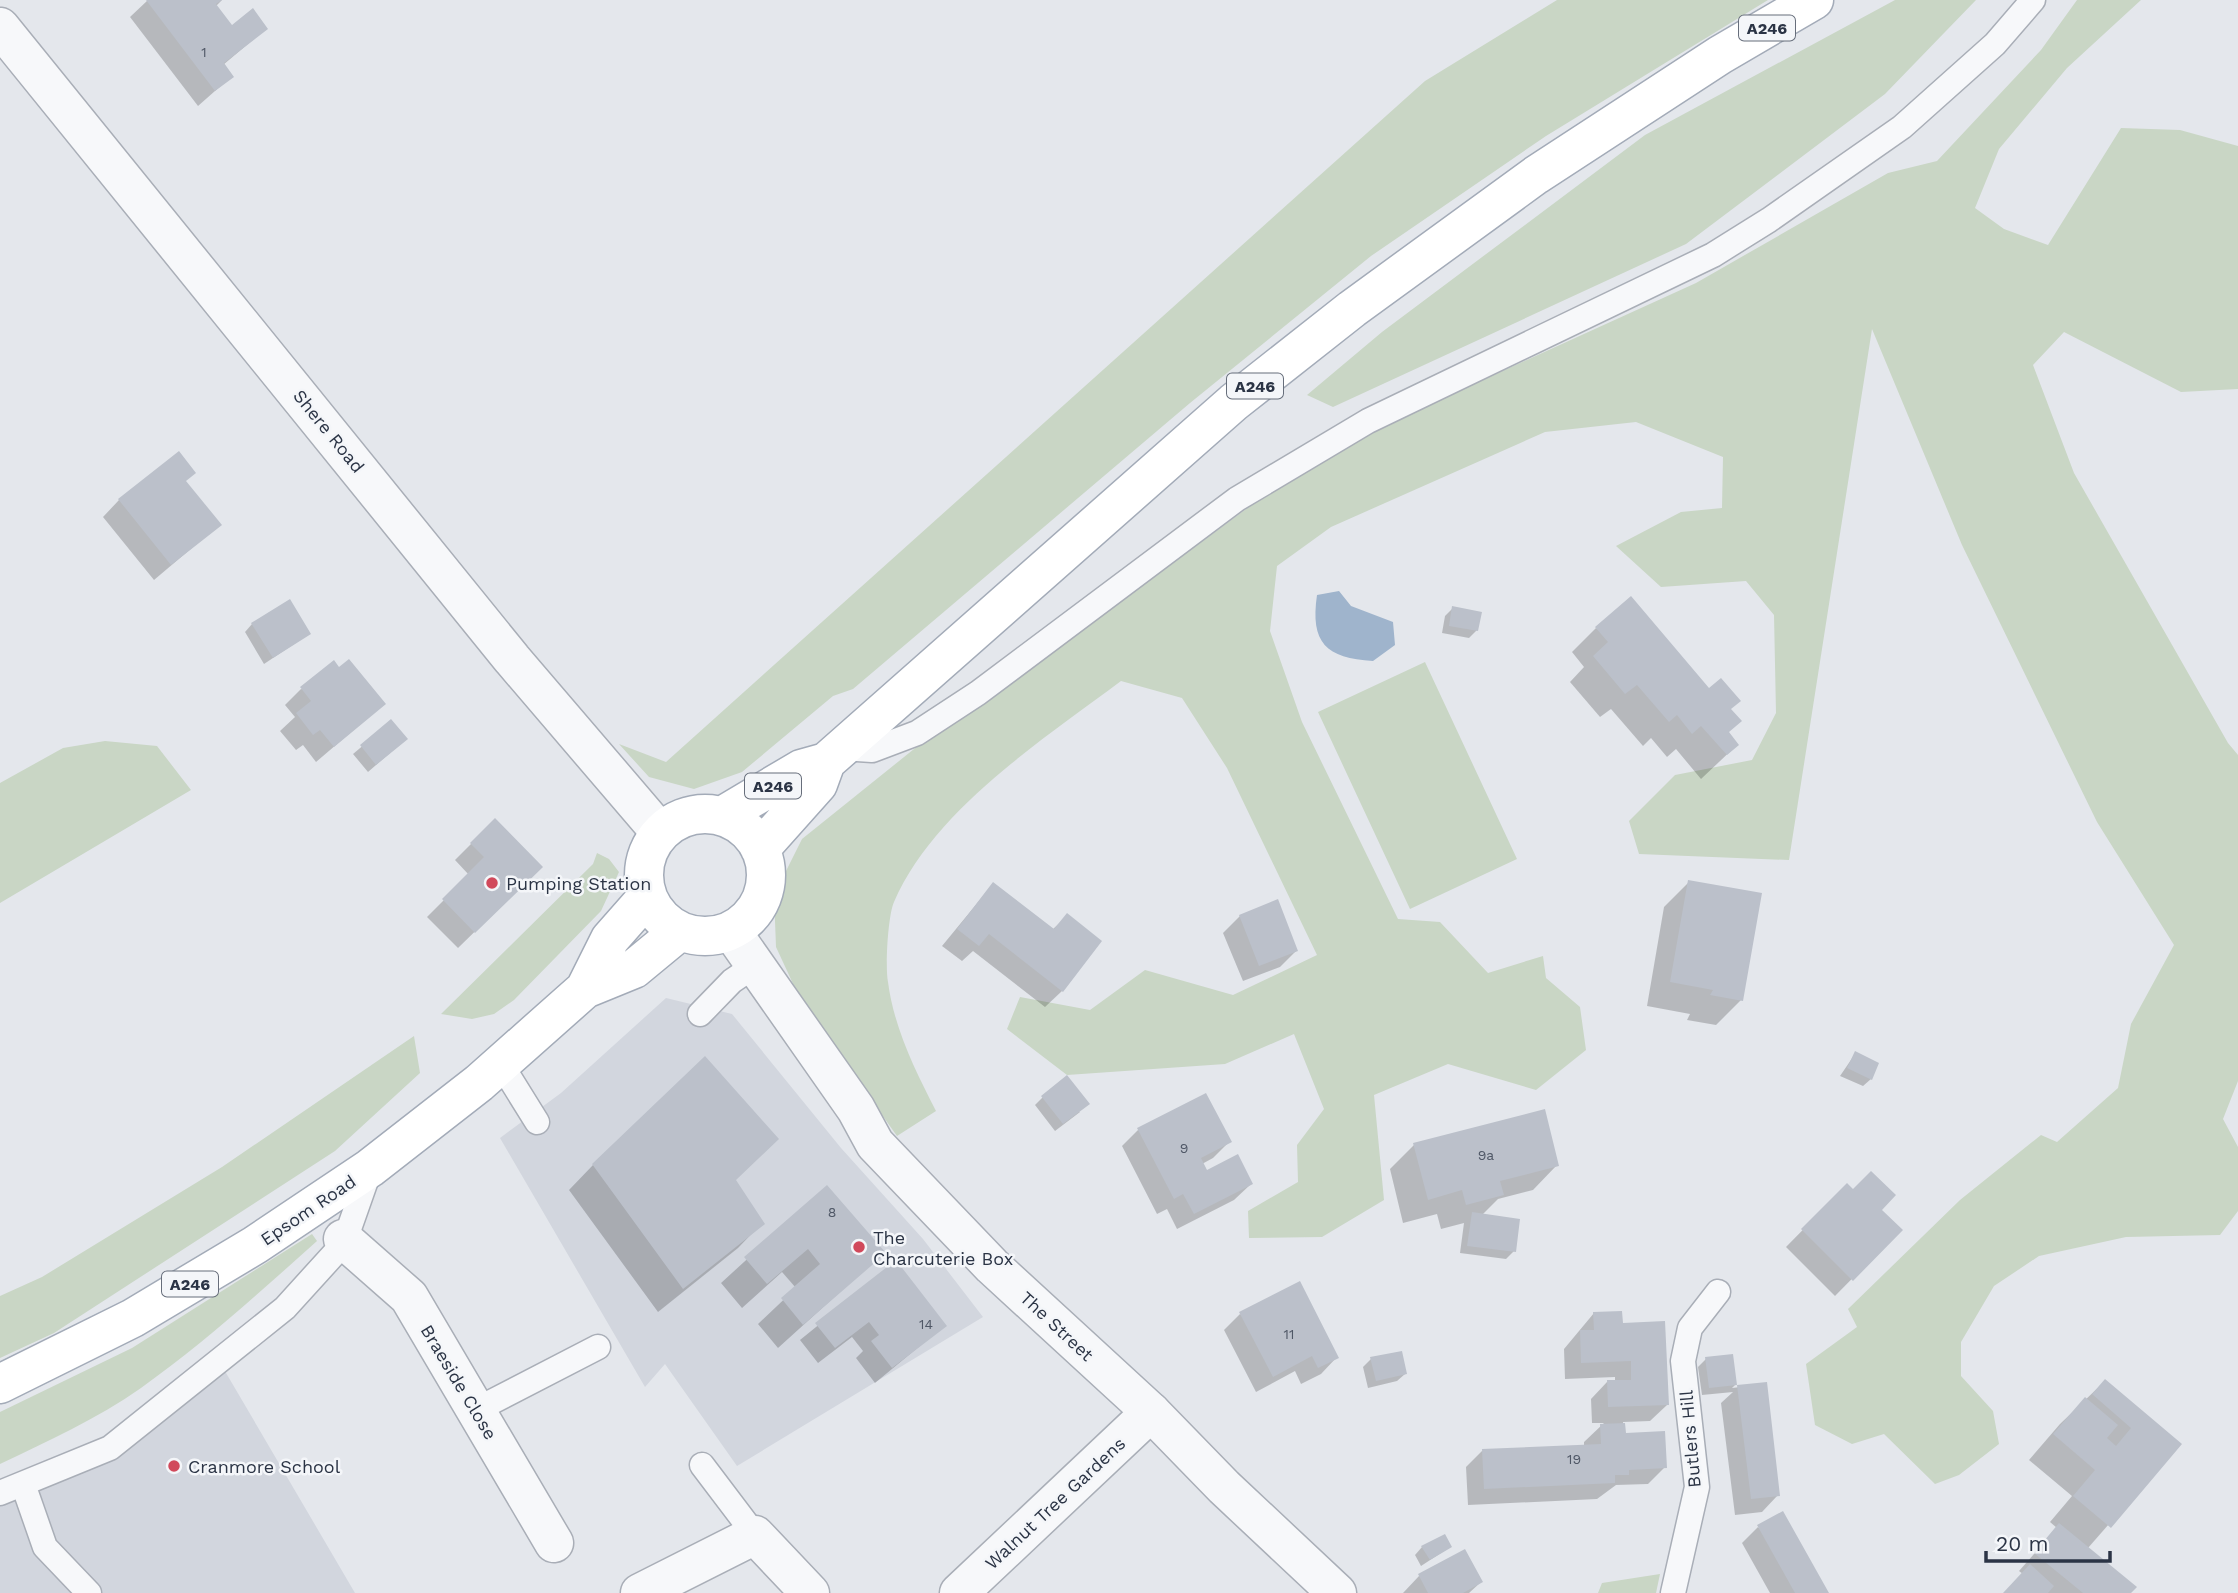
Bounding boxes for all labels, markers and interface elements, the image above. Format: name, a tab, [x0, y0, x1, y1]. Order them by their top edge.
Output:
road number: A246	[1739, 16, 1795, 40]
house number: 1	[201, 44, 207, 60]
road number: A246	[1227, 374, 1283, 398]
street label: Shere Road	[289, 385, 369, 477]
road number: A246	[745, 774, 801, 799]
place label: Pumping Station	[506, 873, 651, 894]
marker: Pumping Station	[484, 875, 500, 891]
house number: 9	[1180, 1140, 1188, 1156]
house number: 9a	[1478, 1147, 1494, 1163]
street label: Epsom Road	[256, 1170, 360, 1250]
house number: 8	[828, 1204, 836, 1220]
place label: The Charcuterie Box	[873, 1227, 1013, 1269]
marker: The Charcuterie Box	[851, 1239, 867, 1255]
road number: A246	[162, 1272, 218, 1296]
street label: The Street	[1016, 1287, 1098, 1365]
house number: 14	[919, 1316, 933, 1332]
street label: Braeside Close	[417, 1321, 501, 1443]
house number: 11	[1284, 1326, 1294, 1342]
street label: Butlers Hill	[1675, 1389, 1705, 1489]
street label: Walnut Tree Gardens	[981, 1433, 1129, 1573]
house number: 19	[1567, 1451, 1581, 1467]
place label: Cranmore School	[188, 1456, 341, 1477]
marker: Cranmore School	[166, 1458, 182, 1474]
scale bar	[1986, 1520, 2110, 1564]
text: 20 m	[1996, 1531, 2048, 1556]

